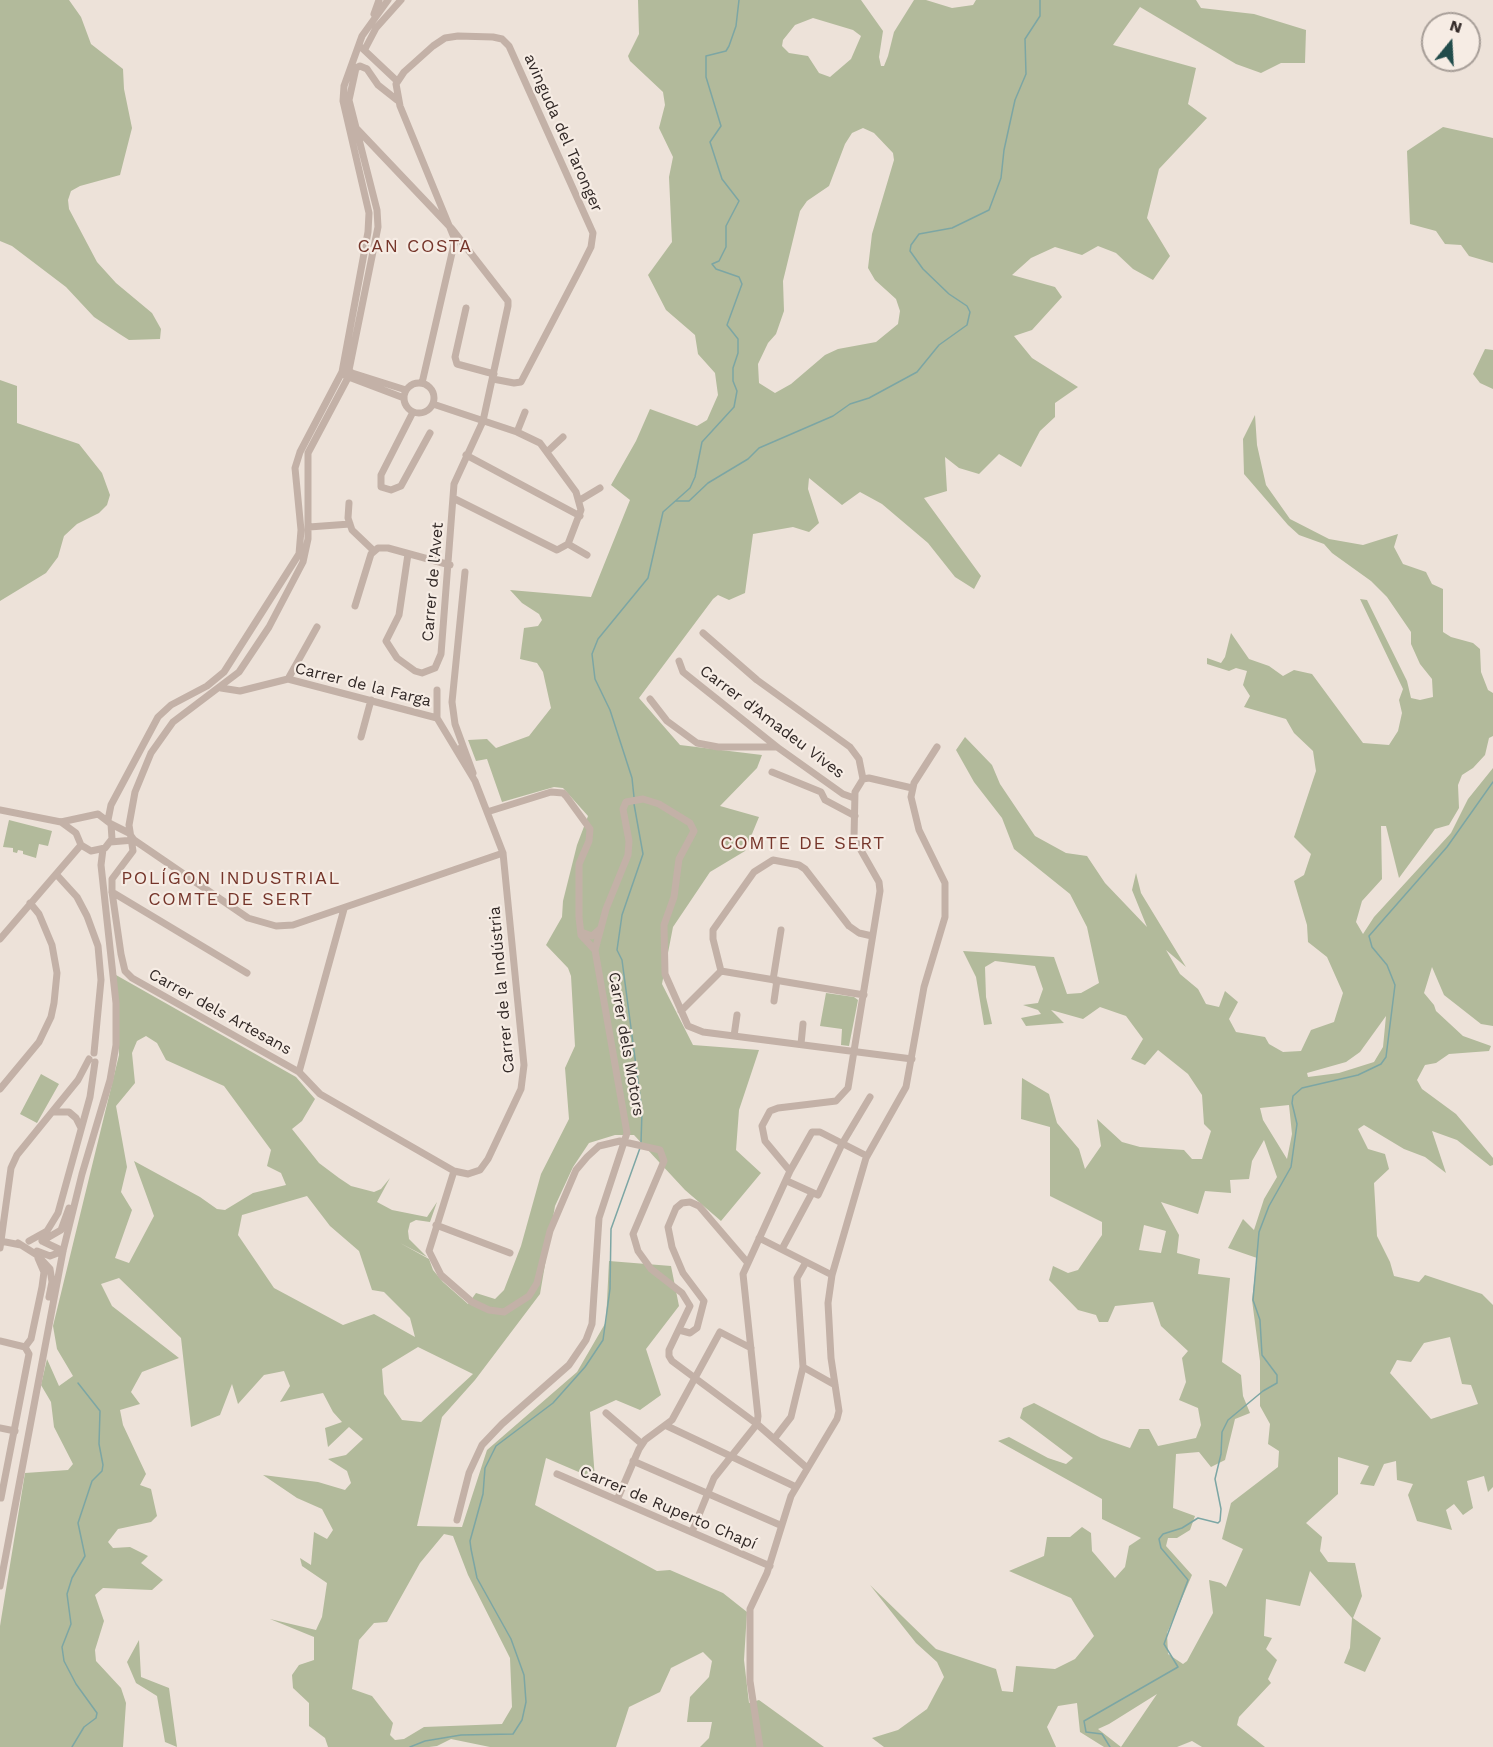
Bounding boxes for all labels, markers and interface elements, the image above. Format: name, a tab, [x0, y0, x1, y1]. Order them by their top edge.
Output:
north arrow	[1421, 12, 1481, 72]
text: N	[1448, 15, 1465, 37]
street label: avinguda del Taronger	[519, 51, 607, 215]
district label: CAN COSTA	[357, 236, 473, 258]
street label: Carrer de l'Avet	[418, 522, 448, 642]
street label: Carrer de la Farga	[293, 659, 433, 711]
street label: Carrer d'Amadeu Vives	[696, 661, 848, 783]
district label: COMTE DE SERT	[720, 833, 886, 855]
district label: POLÍGON INDUSTRIAL COMTE DE SERT	[121, 868, 341, 910]
street label: Carrer de la Indústria	[485, 906, 519, 1074]
street label: Carrer dels Artesans	[145, 965, 295, 1059]
street label: Carrer dels Motors	[604, 970, 648, 1118]
street label: Carrer de Ruperto Chapí	[577, 1462, 759, 1554]

